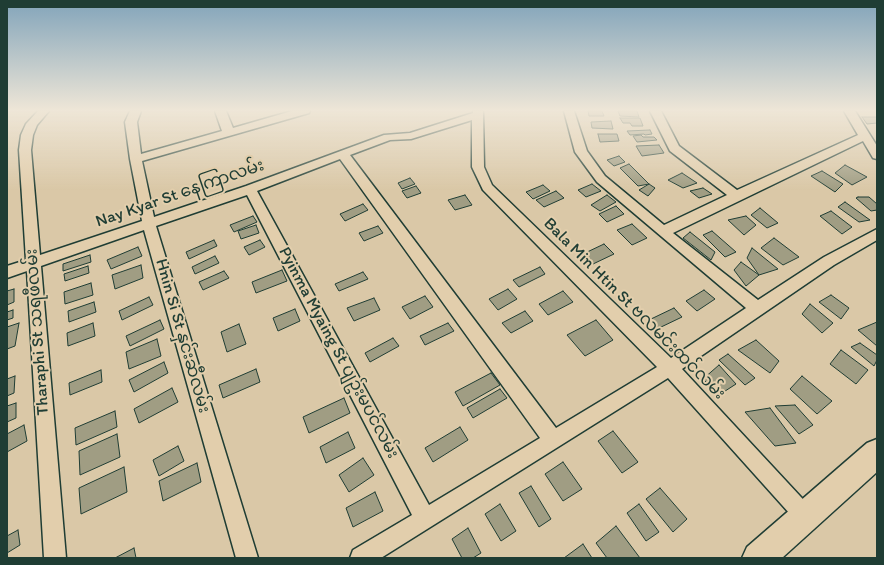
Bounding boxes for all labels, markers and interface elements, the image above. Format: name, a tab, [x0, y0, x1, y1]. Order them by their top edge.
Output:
street label: Nay Kyar St နေကြာလမ်း	[93, 156, 267, 232]
street label: Bala Min Htin St ဗလမင်းထင်လမ်း	[539, 214, 729, 404]
street label: Pyinma Myaing St ပျဥ်းမပင်လမ်း	[273, 244, 403, 462]
street label: Tharaphi St သရဖီလမ်း	[22, 248, 54, 416]
street label: Hnin Si St နှင်းဆီလမ်း	[150, 257, 214, 415]

